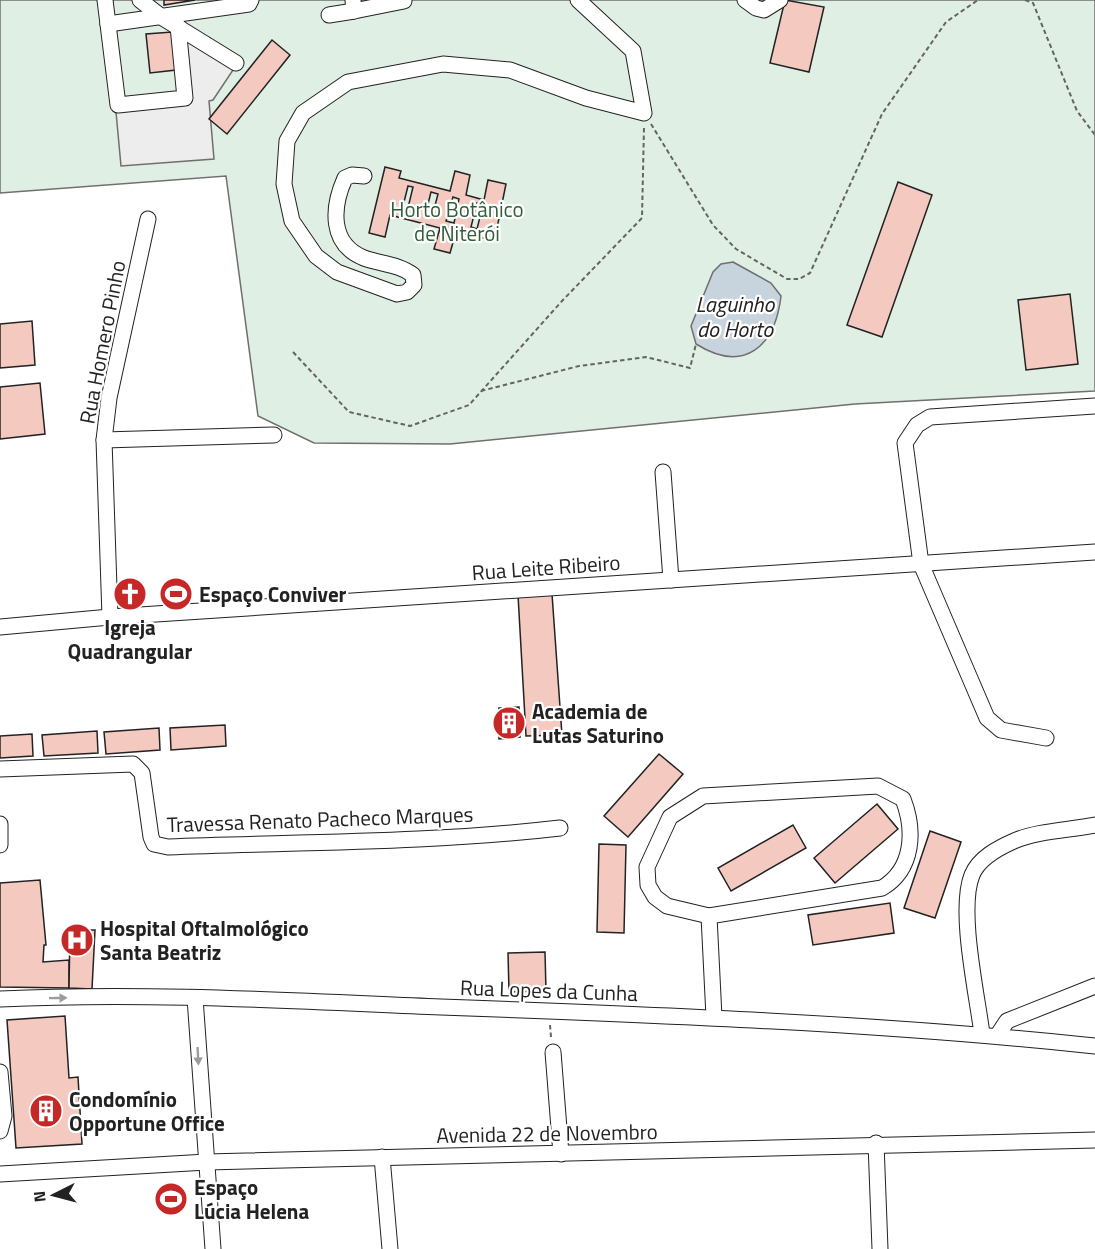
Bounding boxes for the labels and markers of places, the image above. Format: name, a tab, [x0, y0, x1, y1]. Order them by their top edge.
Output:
church icon: Igreja Quadrangular	[112, 576, 148, 612]
sports icon: Espaço Conviver	[158, 576, 194, 612]
place label: Espaço Conviver	[199, 578, 347, 610]
place label: Igreja Quadrangular	[68, 611, 193, 667]
place label: Academia de Lutas Saturino	[532, 695, 664, 751]
building icon: Academia de Lutas Saturino	[491, 705, 527, 741]
place label: Hospital Oftalmológico Santa Beatriz	[100, 912, 309, 968]
hospital icon: Hospital Oftalmológico Santa Beatriz	[59, 922, 95, 958]
place label: Condomínio Opportune Office	[69, 1083, 225, 1139]
building icon: Condomínio Opportune Office	[28, 1093, 64, 1129]
place label: Espaço Lúcia Helena	[194, 1171, 309, 1227]
sports icon: Espaço Lúcia Helena	[153, 1181, 189, 1217]

